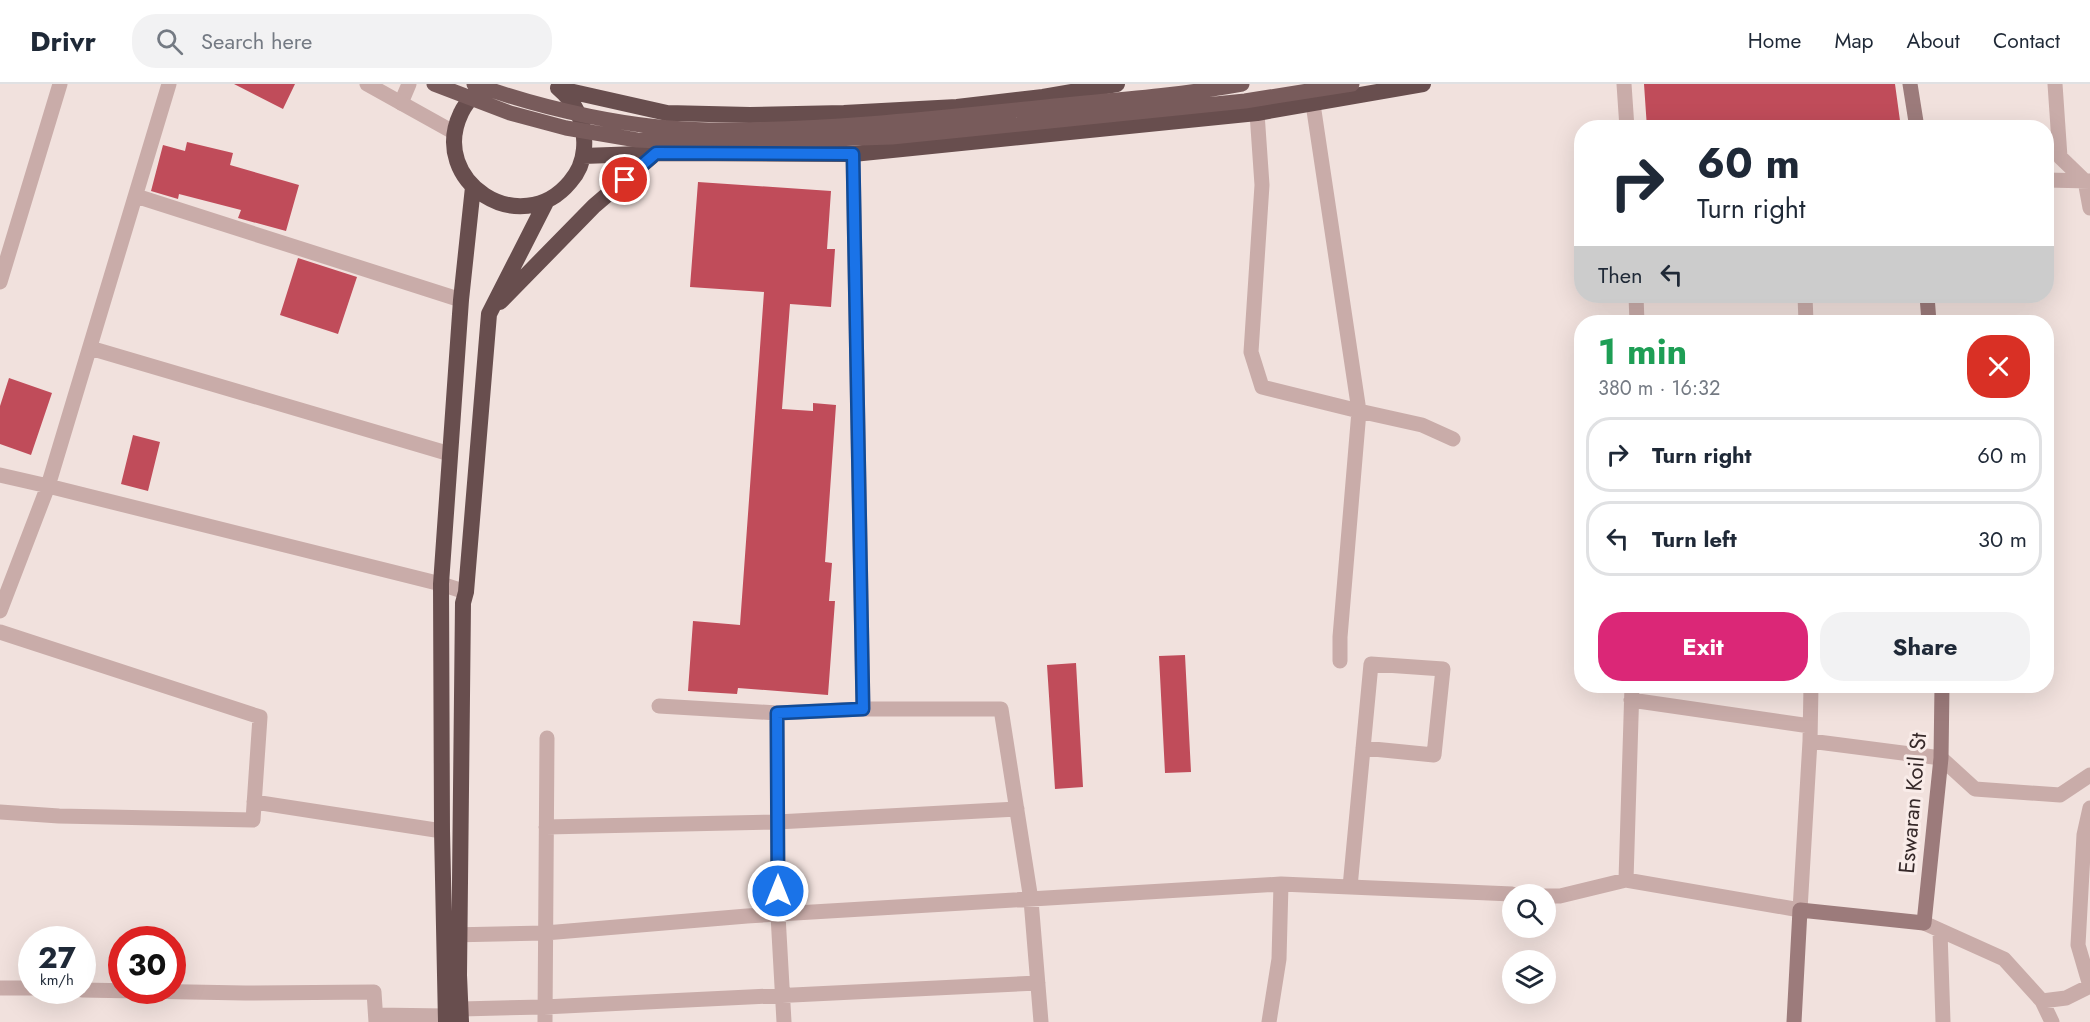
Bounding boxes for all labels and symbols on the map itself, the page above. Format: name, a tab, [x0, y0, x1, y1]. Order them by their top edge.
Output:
pin	[599, 154, 650, 205]
street label: Eswaran Koil St	[1890, 731, 1934, 875]
position arrow	[746, 859, 810, 923]
speed limit sign: 30	[108, 926, 186, 1004]

